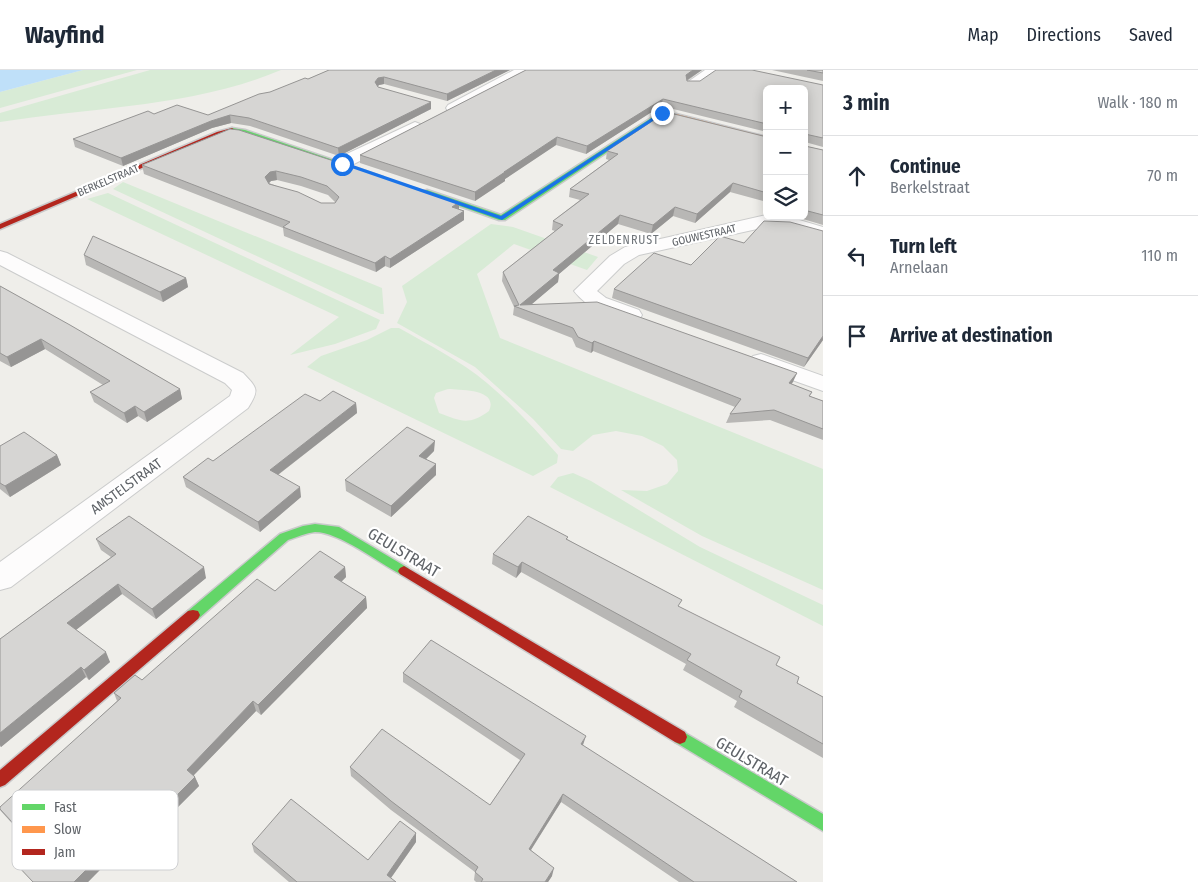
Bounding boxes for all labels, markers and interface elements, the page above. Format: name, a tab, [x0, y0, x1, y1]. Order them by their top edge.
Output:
text: Wayfind	[25, 21, 105, 49]
text: Map	[967, 24, 999, 46]
text: Directions	[1027, 24, 1101, 46]
text: Saved	[1129, 24, 1173, 46]
map controls	[763, 85, 808, 220]
button: +	[763, 85, 808, 130]
text: 3 min	[843, 90, 890, 116]
text: Walk · 180 m	[1098, 93, 1178, 112]
route end	[651, 102, 674, 125]
button: −	[763, 130, 808, 175]
route start	[331, 153, 354, 176]
text: Continue	[890, 155, 961, 178]
street label: BERKELSTRAAT	[76, 161, 142, 199]
icon: ahead	[843, 162, 871, 190]
text: 70 m	[1147, 166, 1178, 185]
button: layers	[763, 175, 808, 220]
text: Berkelstraat	[890, 178, 970, 197]
street label: GOUWESTRAAT	[671, 222, 738, 249]
district label: ZELDENRUST	[588, 233, 660, 247]
text: Turn left	[890, 235, 957, 258]
icon: left	[843, 242, 871, 270]
text: 110 m	[1141, 246, 1178, 265]
text: Arnelaan	[890, 258, 949, 277]
icon: arrive	[843, 322, 871, 350]
text: Arrive at destination	[890, 324, 1053, 347]
street label: AMSTELSTRAAT	[87, 455, 166, 518]
street label: GEULSTRAAT	[365, 524, 443, 581]
street label: GEULSTRAAT	[713, 733, 791, 790]
legend	[12, 790, 178, 870]
text: Fast	[54, 799, 77, 816]
text: Slow	[54, 821, 81, 838]
text: Jam	[54, 844, 75, 861]

